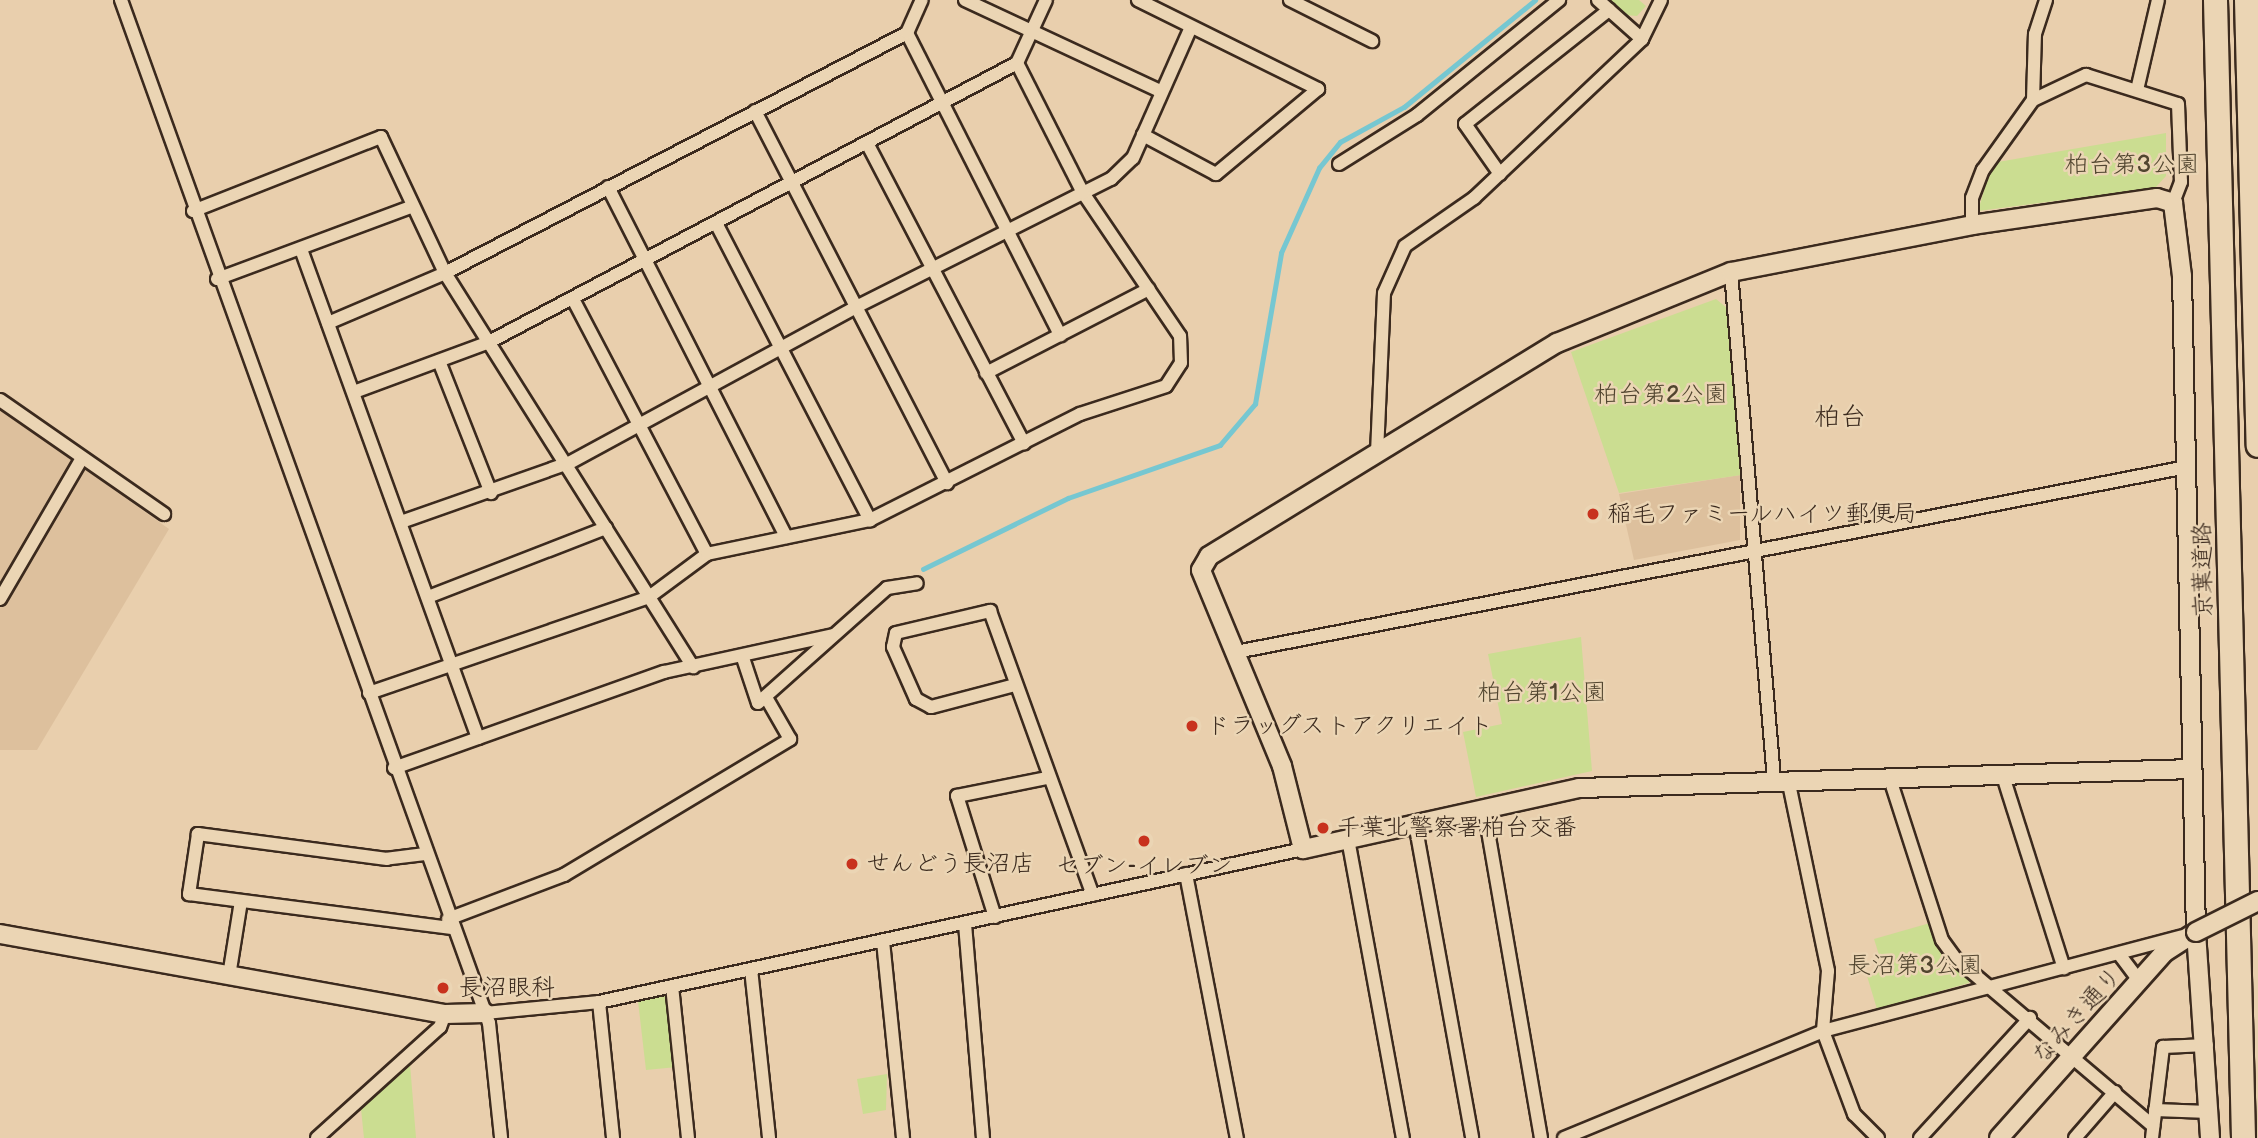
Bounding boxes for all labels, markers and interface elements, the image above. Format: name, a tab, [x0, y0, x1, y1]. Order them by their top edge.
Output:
park label: 柏台第3公園	[2065, 151, 2199, 179]
park label: 柏台第2公園	[1594, 381, 1728, 409]
district label: 柏台	[1814, 402, 1866, 434]
place label: 稲毛ファミールハイツ郵便局	[1607, 500, 1919, 528]
marker: 稲毛ファミールハイツ郵便局	[1585, 506, 1601, 522]
street label: 京葉道路	[2188, 522, 2218, 618]
park label: 柏台第1公園	[1477, 679, 1607, 707]
place label: ドラッグストアクリエイト	[1206, 712, 1494, 740]
marker: ドラッグストアクリエイト	[1184, 718, 1200, 734]
place label: 千葉北警察署柏台交番	[1337, 814, 1577, 842]
marker: 千葉北警察署柏台交番	[1315, 820, 1331, 836]
marker: セブン-イレブン	[1136, 833, 1152, 849]
place label: せんどう長沼店	[866, 850, 1034, 878]
place label: セブン-イレブン	[1056, 852, 1232, 880]
marker: せんどう長沼店	[844, 856, 860, 872]
park label: 長沼第3公園	[1848, 952, 1982, 980]
street label: なみき通り	[2026, 962, 2128, 1070]
place label: 長沼眼科	[459, 974, 555, 1002]
marker: 長沼眼科	[433, 978, 453, 998]

